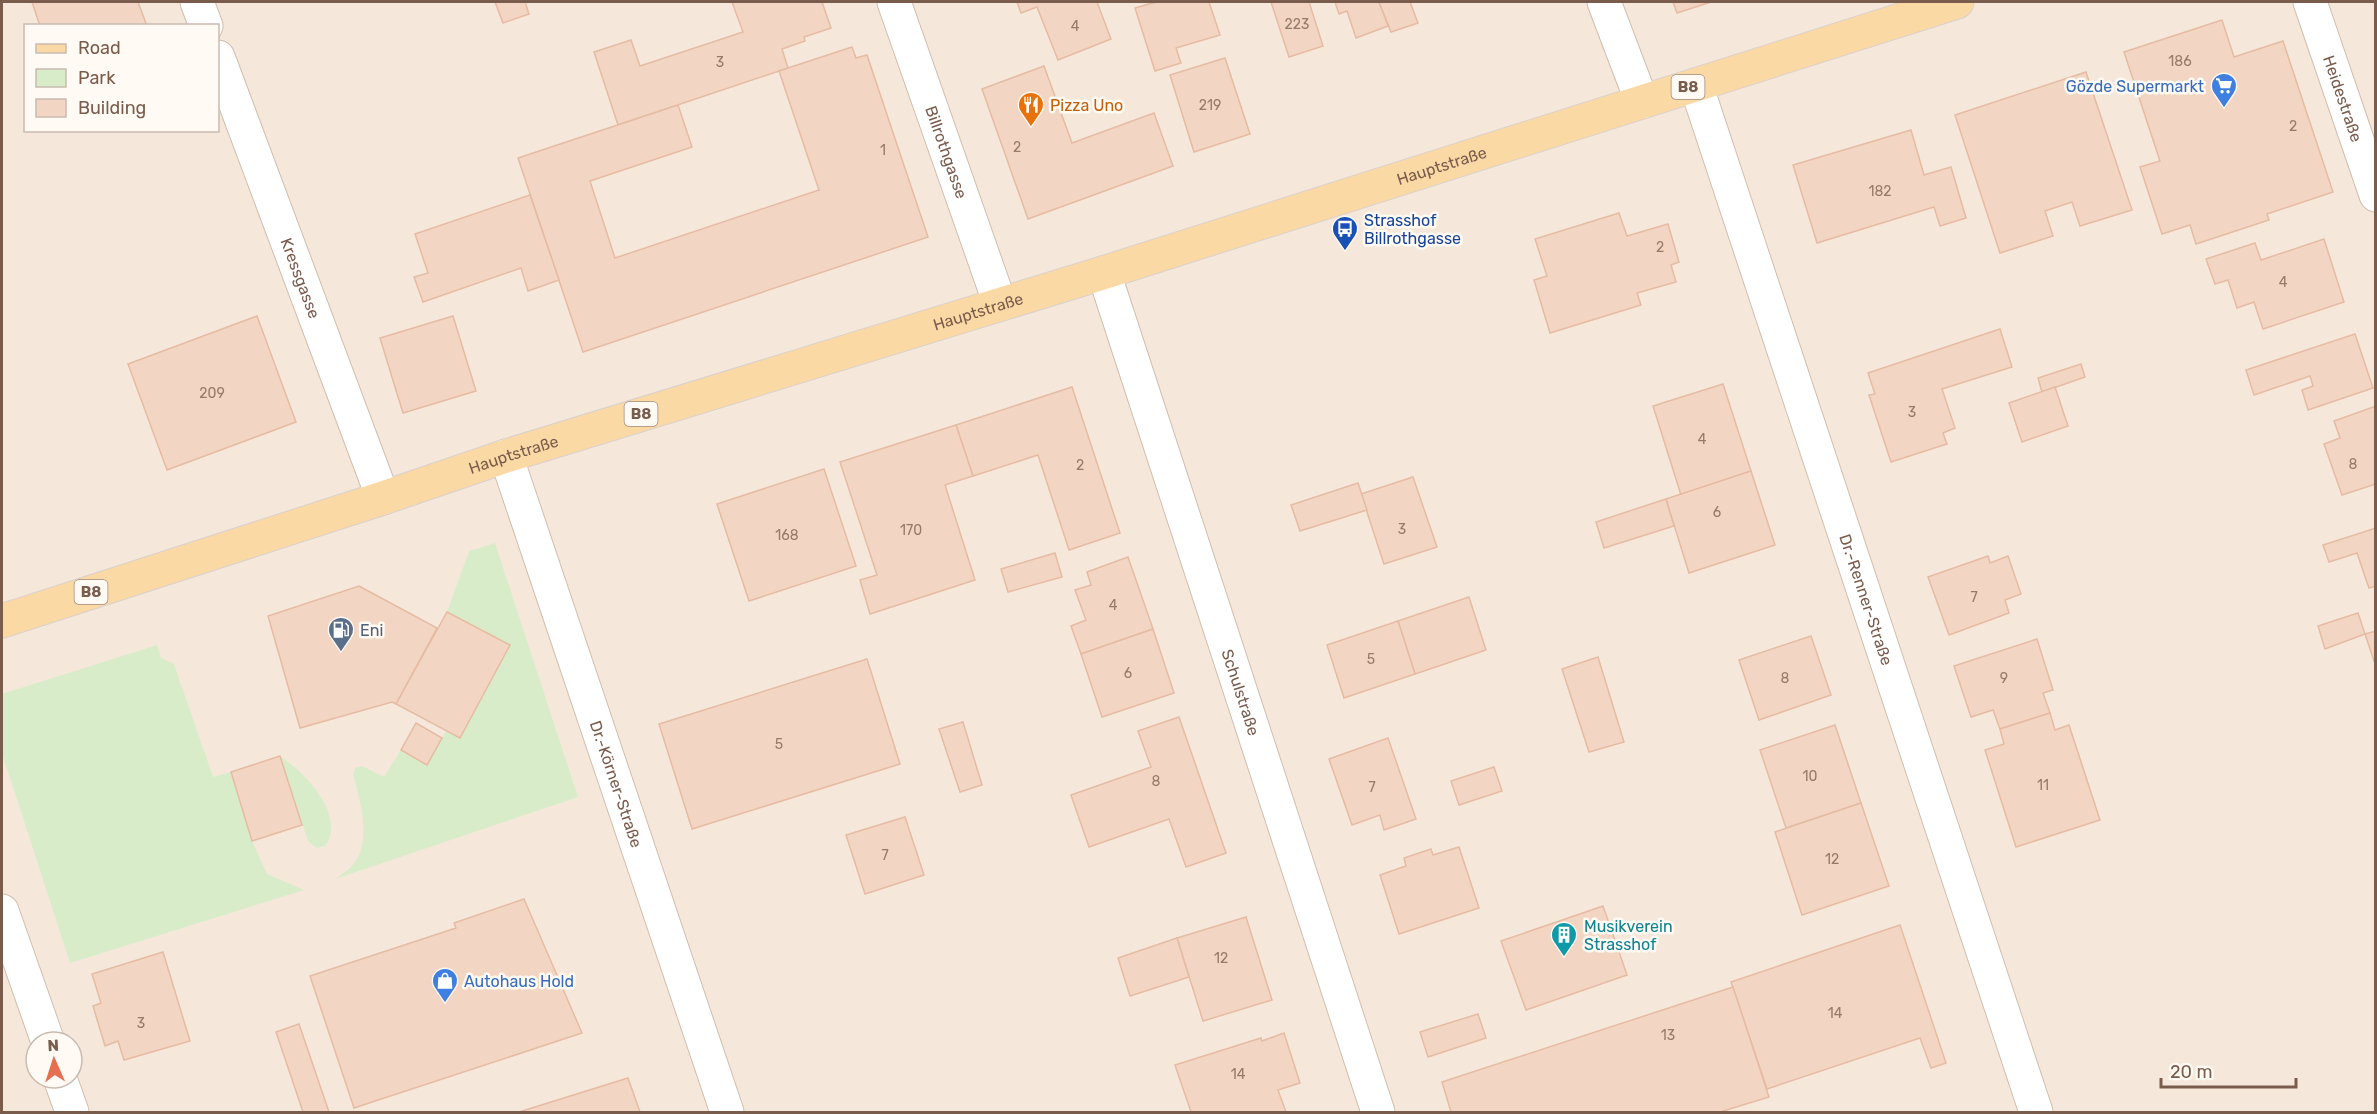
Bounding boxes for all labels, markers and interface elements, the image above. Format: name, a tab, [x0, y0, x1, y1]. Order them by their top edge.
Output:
house number: 223	[1285, 16, 1309, 33]
house number: 4	[1071, 18, 1080, 35]
legend	[24, 24, 219, 132]
text: Road	[78, 37, 121, 59]
house number: 186	[2168, 53, 2192, 70]
street label: Heidestraße	[2319, 53, 2366, 145]
house number: 3	[716, 54, 724, 71]
text: Park	[78, 67, 116, 89]
supermarket icon: Gözde Supermarkt	[2209, 71, 2239, 109]
road number: B8	[1672, 75, 1704, 99]
place label: Gözde Supermarkt	[2066, 77, 2204, 96]
restaurant icon: Pizza Uno	[1016, 90, 1046, 128]
place label: Pizza Uno	[1050, 96, 1123, 115]
text: Building	[78, 97, 146, 119]
house number: 219	[1199, 97, 1221, 114]
street label: Billrothgasse	[921, 103, 971, 201]
house number: 2	[2289, 118, 2297, 135]
house number: 2	[1013, 139, 1021, 156]
house number: 1	[880, 142, 886, 159]
street label: Hauptstraße	[1394, 143, 1489, 189]
house number: 182	[1868, 183, 1892, 200]
place label: Strasshof Billrothgasse	[1364, 211, 1461, 248]
bus stop icon: Strasshof Billrothgasse	[1330, 214, 1360, 252]
street label: Kressgasse	[277, 235, 324, 321]
house number: 2	[1656, 239, 1664, 256]
house number: 4	[2279, 274, 2288, 291]
street label: Hauptstraße	[931, 289, 1026, 335]
house number: 209	[199, 385, 225, 402]
road number: B8	[624, 402, 658, 426]
house number: 3	[1908, 404, 1916, 421]
street label: Hauptstraße	[466, 431, 561, 478]
house number: 4	[1698, 431, 1707, 448]
house number: 8	[2349, 456, 2358, 473]
house number: 2	[1076, 457, 1084, 474]
house number: 6	[1713, 504, 1721, 521]
house number: 3	[1398, 521, 1406, 538]
house number: 170	[900, 522, 922, 539]
house number: 168	[775, 527, 799, 544]
street label: Dr.-Renner-Straße	[1835, 532, 1896, 668]
road number: B8	[74, 580, 107, 604]
house number: 7	[1970, 589, 1978, 606]
house number: 4	[1109, 597, 1118, 614]
fuel station icon: Eni	[326, 615, 356, 653]
place label: Eni	[360, 621, 383, 640]
street label: Schulstraße	[1217, 647, 1263, 738]
house number: 5	[1367, 651, 1375, 668]
house number: 6	[1124, 665, 1132, 682]
house number: 8	[1781, 670, 1790, 687]
house number: 9	[2000, 670, 2008, 687]
street label: Dr.-Körner-Straße	[586, 718, 646, 850]
house number: 5	[775, 736, 783, 753]
house number: 10	[1803, 768, 1818, 785]
house number: 8	[1152, 773, 1161, 790]
house number: 11	[2037, 777, 2049, 794]
house number: 7	[1368, 779, 1376, 796]
house number: 7	[881, 847, 889, 864]
house number: 12	[1825, 851, 1839, 868]
place label: Musikverein Strasshof	[1584, 917, 1673, 954]
building icon: Musikverein Strasshof	[1549, 920, 1579, 958]
house number: 12	[1214, 950, 1228, 967]
shop icon: Autohaus Hold	[430, 966, 460, 1004]
place label: Autohaus Hold	[464, 972, 574, 991]
house number: 14	[1828, 1005, 1843, 1022]
house number: 3	[137, 1015, 145, 1032]
house number: 13	[1661, 1027, 1675, 1044]
north arrow	[24, 1030, 84, 1090]
text: N	[47, 1036, 59, 1055]
scale bar	[2161, 1051, 2296, 1089]
text: 20 m	[2170, 1061, 2212, 1083]
house number: 14	[1231, 1066, 1246, 1083]

